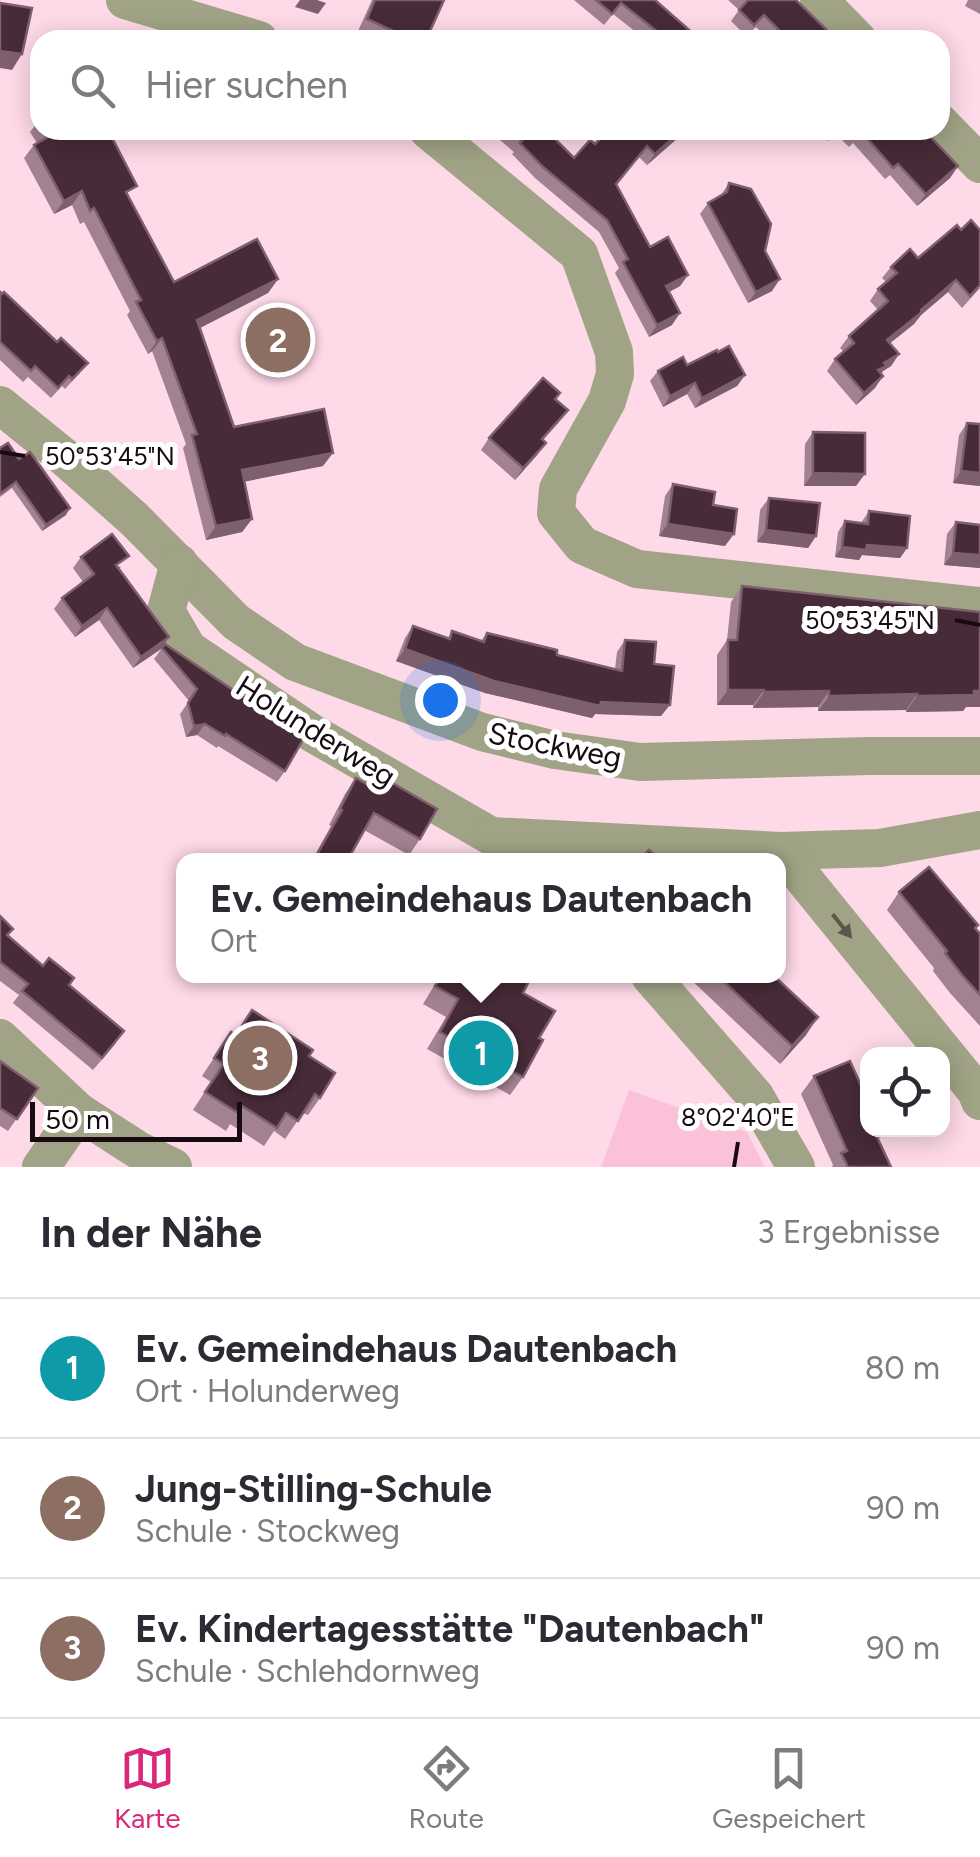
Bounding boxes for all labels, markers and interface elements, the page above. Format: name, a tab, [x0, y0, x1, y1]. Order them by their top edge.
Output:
search box	[30, 30, 950, 140]
icon: search	[65, 58, 120, 113]
text: Hier suchen	[145, 62, 348, 108]
pin: 2	[246, 302, 310, 378]
text: 50°53'45"N	[45, 441, 175, 471]
text: 50°53'45"N	[805, 605, 935, 635]
street label: Holunderweg	[229, 667, 403, 795]
your location	[415, 675, 466, 726]
street label: Stockweg	[485, 714, 625, 776]
popup	[176, 853, 786, 983]
text: Ev. Gemeindehaus Dautenbach	[210, 876, 752, 922]
one-way arrow	[831, 914, 852, 939]
text: Ort	[210, 922, 258, 960]
pin: 1	[448, 1016, 514, 1090]
pin: 3	[228, 1020, 292, 1096]
map controls	[860, 1047, 950, 1137]
button: locate	[860, 1047, 950, 1137]
scale bar	[30, 1097, 242, 1142]
text: 50 m	[45, 1102, 110, 1136]
text: 8°02'40"E	[681, 1102, 795, 1132]
text: In der Nähe	[40, 1207, 262, 1258]
text: 3 Ergebnisse	[757, 1213, 940, 1251]
text: Ev. Gemeindehaus Dautenbach	[135, 1326, 677, 1372]
text: 1	[66, 1349, 79, 1387]
text: 80 m	[865, 1349, 940, 1387]
text: Ort · Holunderweg	[135, 1372, 400, 1410]
text: Jung-Stilling-Schule	[135, 1466, 492, 1512]
text: 2	[63, 1489, 82, 1527]
text: 90 m	[866, 1489, 940, 1527]
text: Schule · Stockweg	[135, 1512, 400, 1550]
text: Ev. Kindertagesstätte "Dautenbach"	[135, 1606, 765, 1652]
text: 3	[64, 1629, 81, 1667]
text: 90 m	[866, 1629, 940, 1667]
text: Schule · Schlehdornweg	[135, 1652, 480, 1690]
tab: Karte	[114, 1741, 180, 1835]
tab: Route	[409, 1741, 484, 1835]
tab: Gespeichert	[712, 1741, 866, 1835]

